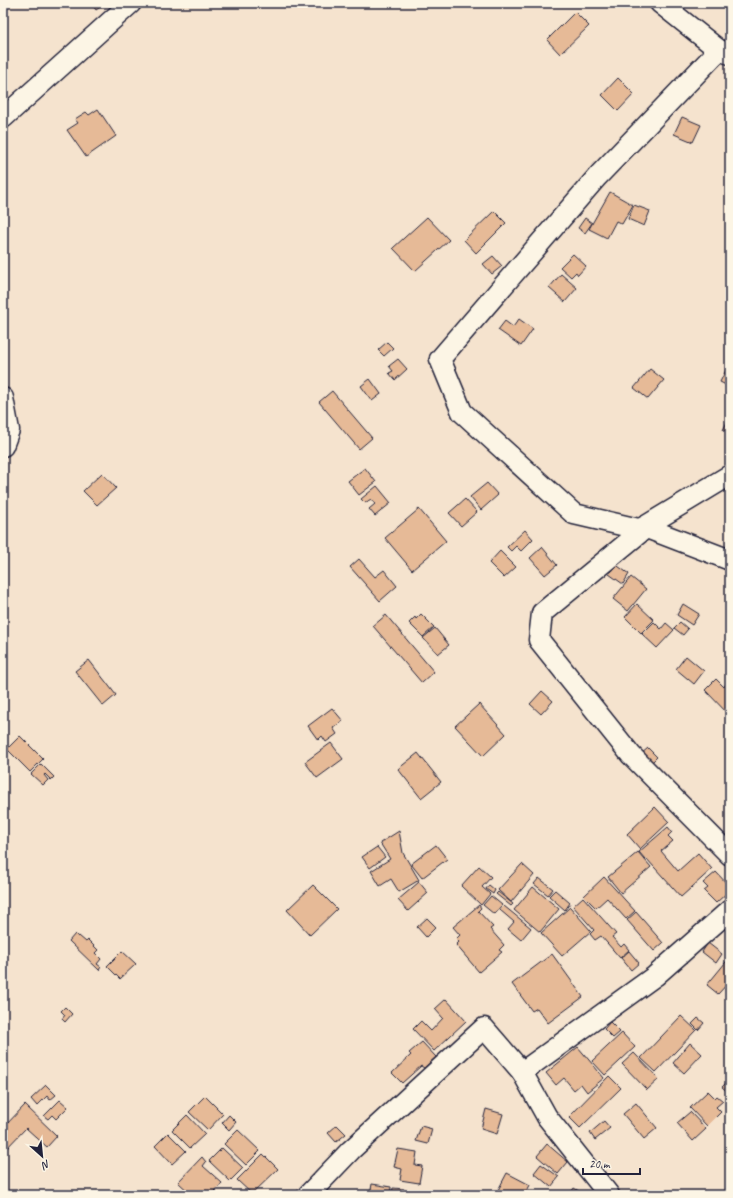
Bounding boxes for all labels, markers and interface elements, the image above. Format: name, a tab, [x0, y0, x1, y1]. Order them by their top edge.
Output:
north arrow	[22, 1136, 62, 1176]
scale bar	[583, 1150, 640, 1176]
text: 20 m	[589, 1156, 611, 1172]
text: N	[38, 1157, 53, 1174]

